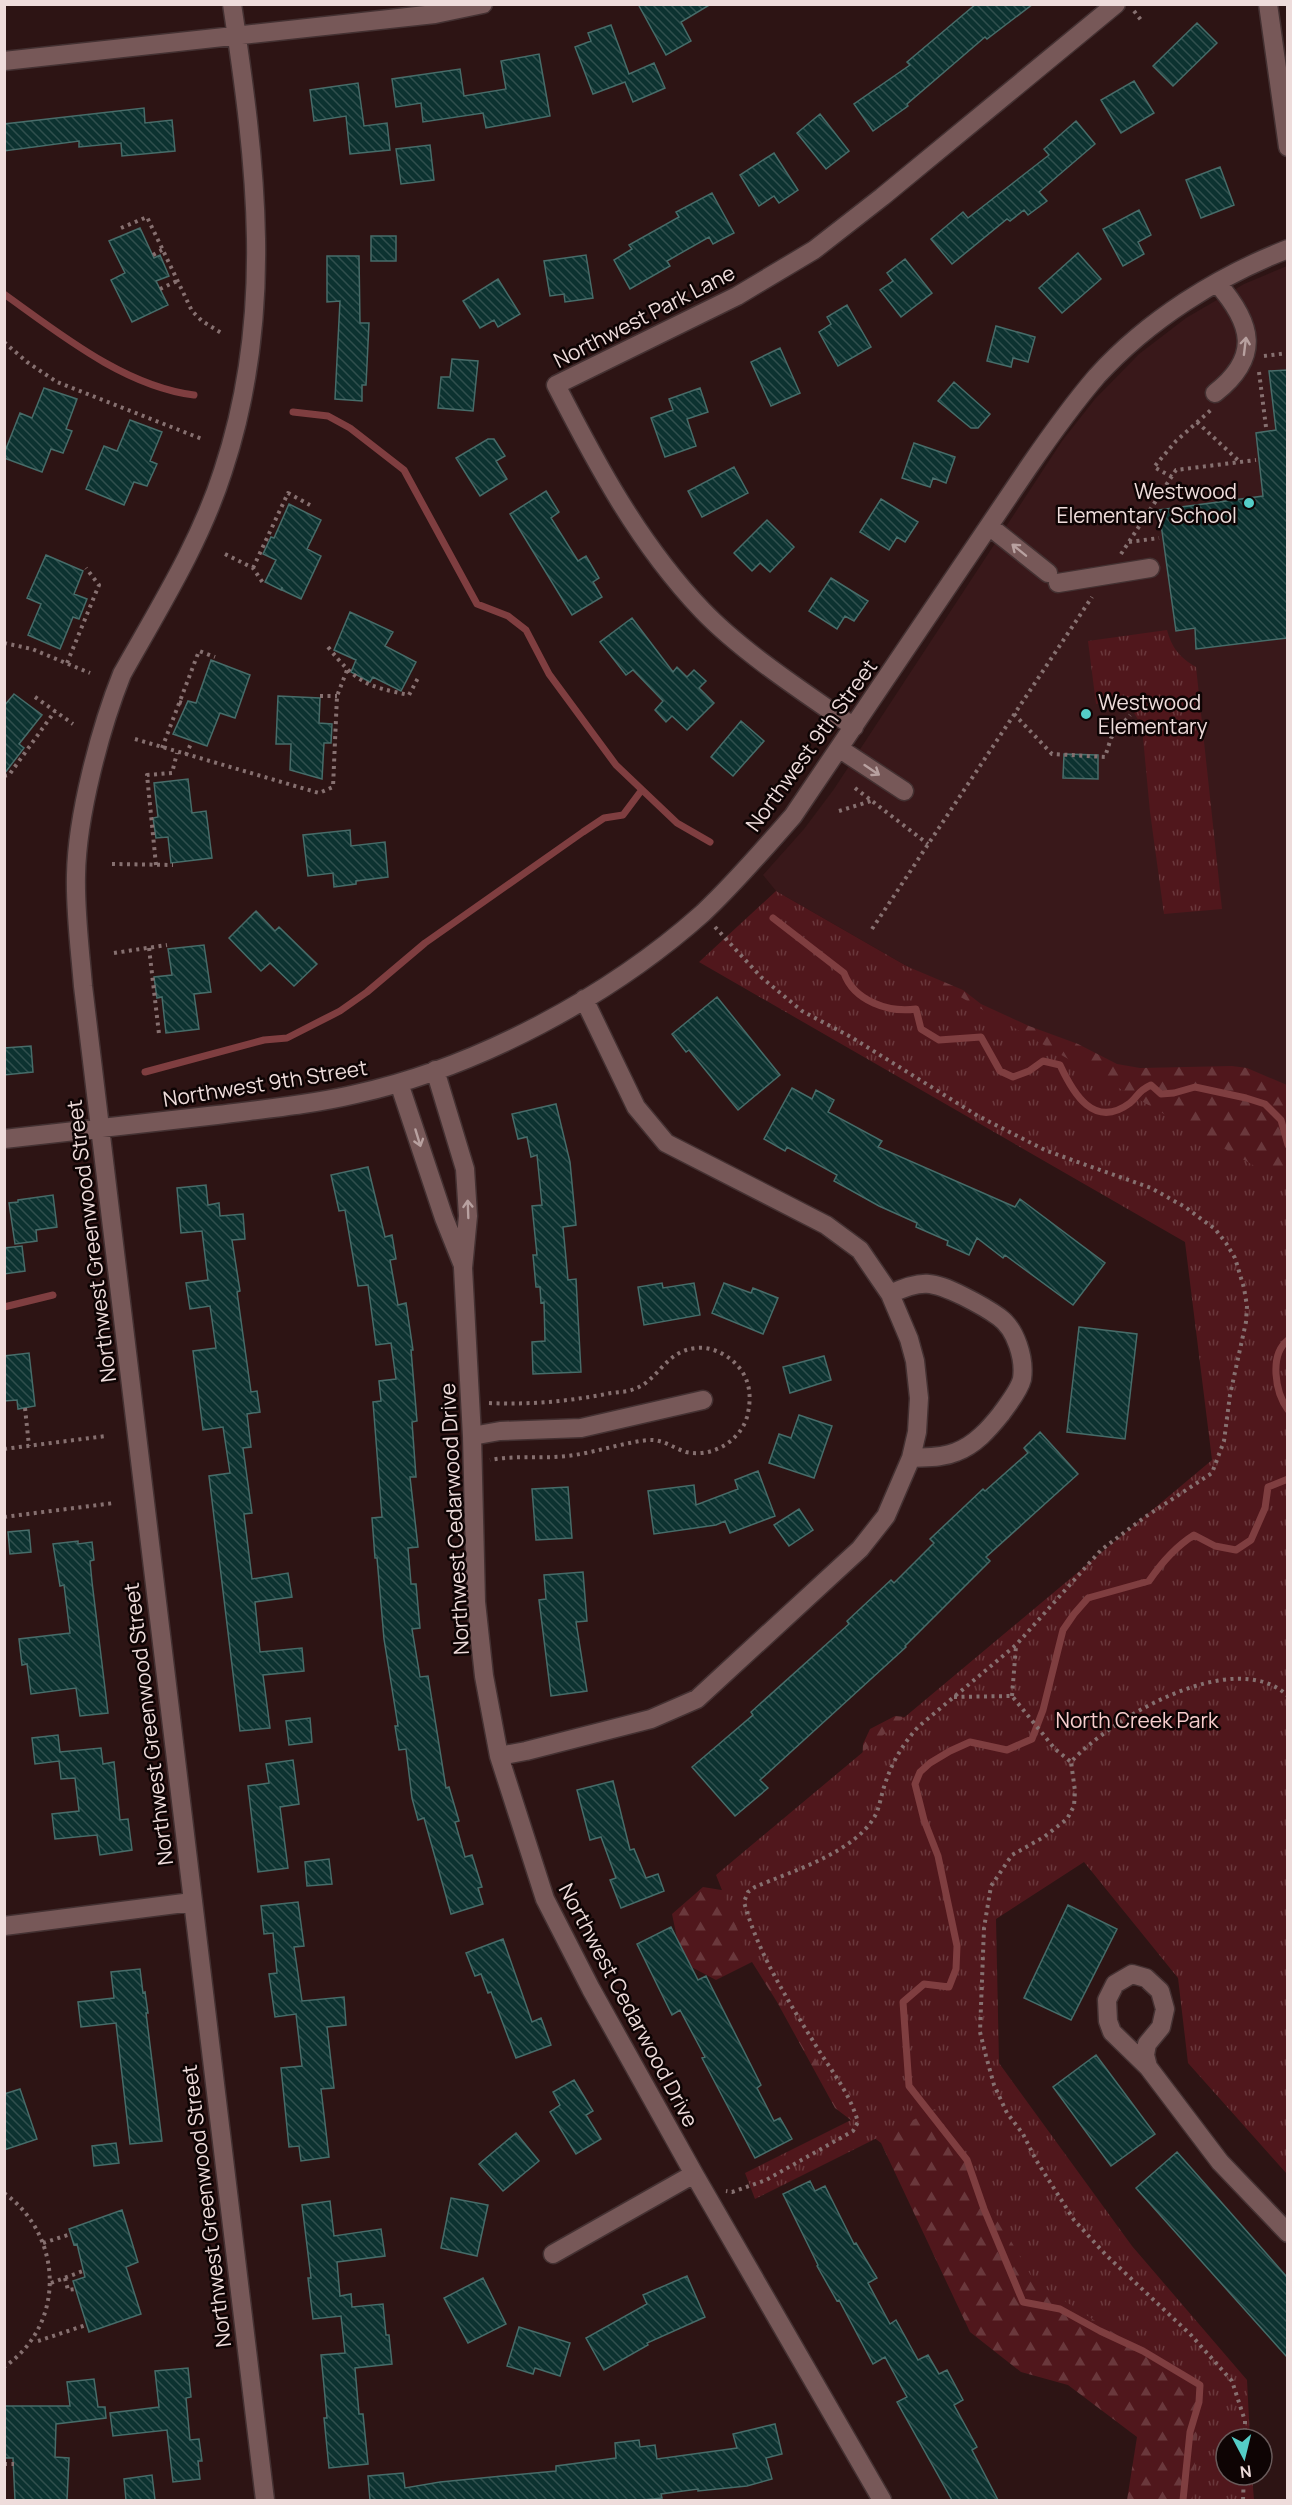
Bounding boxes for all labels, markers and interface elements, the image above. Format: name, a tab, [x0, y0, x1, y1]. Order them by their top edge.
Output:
street label: Northwest Park Lane	[549, 258, 739, 374]
one-way arrow	[1240, 337, 1251, 357]
place label: Westwood Elementary School	[1056, 477, 1237, 529]
marker: Westwood Elementary School	[1242, 496, 1256, 510]
one-way arrow	[1011, 543, 1027, 556]
street label: Northwest 9th Street	[739, 653, 883, 837]
place label: Westwood Elementary	[1098, 688, 1208, 740]
marker: Westwood Elementary	[1079, 707, 1093, 721]
one-way arrow	[863, 764, 880, 776]
street label: Northwest 9th Street	[161, 1053, 369, 1113]
street label: Northwest Greenwood Street	[60, 1098, 122, 1384]
one-way arrow	[413, 1128, 424, 1147]
one-way arrow	[462, 1200, 473, 1220]
street label: Northwest Cedarwood Drive	[433, 1382, 475, 1656]
street label: Northwest Greenwood Street	[117, 1581, 179, 1867]
park label: North Creek Park	[1056, 1706, 1219, 1734]
street label: Northwest Cedarwood Drive	[553, 1878, 705, 2132]
street label: Northwest Greenwood Street	[175, 2063, 237, 2349]
north arrow	[1214, 2427, 1274, 2487]
text: N	[1239, 2460, 1253, 2484]

